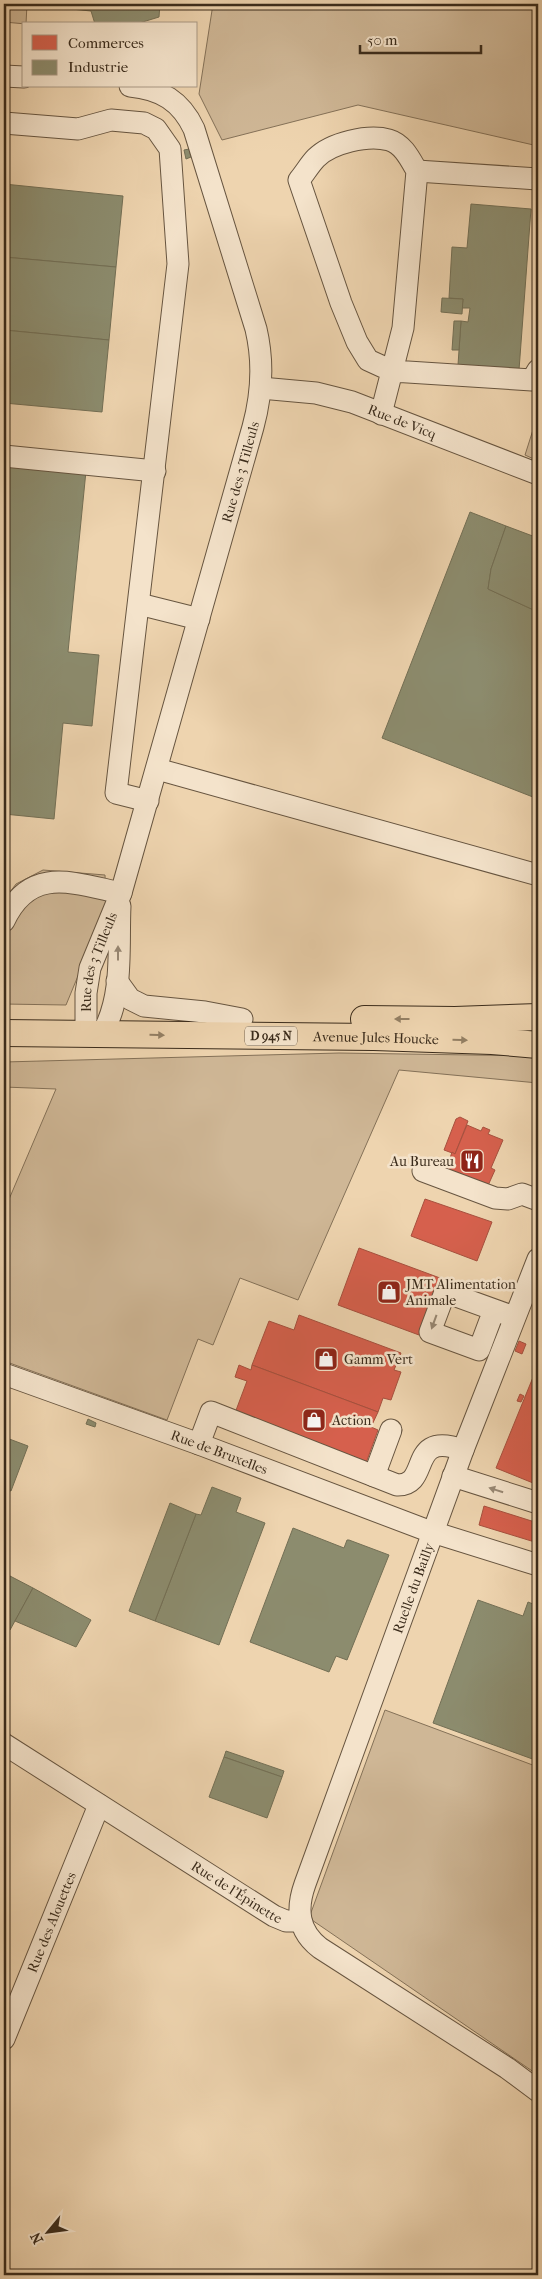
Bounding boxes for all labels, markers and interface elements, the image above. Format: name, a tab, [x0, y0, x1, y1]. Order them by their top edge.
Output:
legend	[22, 22, 198, 88]
scale bar	[360, 22, 481, 54]
text: 50 m	[367, 31, 398, 49]
text: Commerces	[68, 34, 144, 52]
text: Industrie	[68, 58, 129, 76]
street label: Rue de Vicq	[365, 401, 439, 443]
street label: Rue des 3 Tilleuls	[218, 420, 263, 525]
street label: Rue des 3 Tilleuls	[78, 910, 121, 1012]
one-way arrow	[114, 945, 122, 961]
one-way arrow	[394, 1015, 410, 1023]
road number: D 945 N	[245, 1026, 297, 1046]
street label: Avenue Jules Houcke	[312, 1028, 439, 1048]
one-way arrow	[150, 1031, 166, 1039]
one-way arrow	[452, 1036, 468, 1044]
restaurant icon: Au Bureau	[459, 1148, 485, 1174]
place label: Au Bureau	[389, 1153, 454, 1170]
place label: JMT Alimentation Animale	[405, 1276, 516, 1309]
shop icon: JMT Alimentation Animale	[376, 1279, 402, 1305]
one-way arrow	[430, 1315, 438, 1330]
shop icon: Gamm Vert	[313, 1346, 339, 1372]
place label: Gamm Vert	[344, 1351, 413, 1368]
shop icon: Action	[301, 1407, 327, 1433]
place label: Action	[331, 1412, 371, 1429]
street label: Rue de Bruxelles	[168, 1427, 270, 1478]
one-way arrow	[488, 1485, 503, 1493]
street label: Ruelle du Bailly	[389, 1540, 438, 1636]
street label: Rue de l'Épinette	[188, 1857, 285, 1927]
street label: Rue des Alouettes	[24, 1870, 80, 1975]
north arrow	[22, 2206, 72, 2256]
text: N	[27, 2229, 47, 2247]

